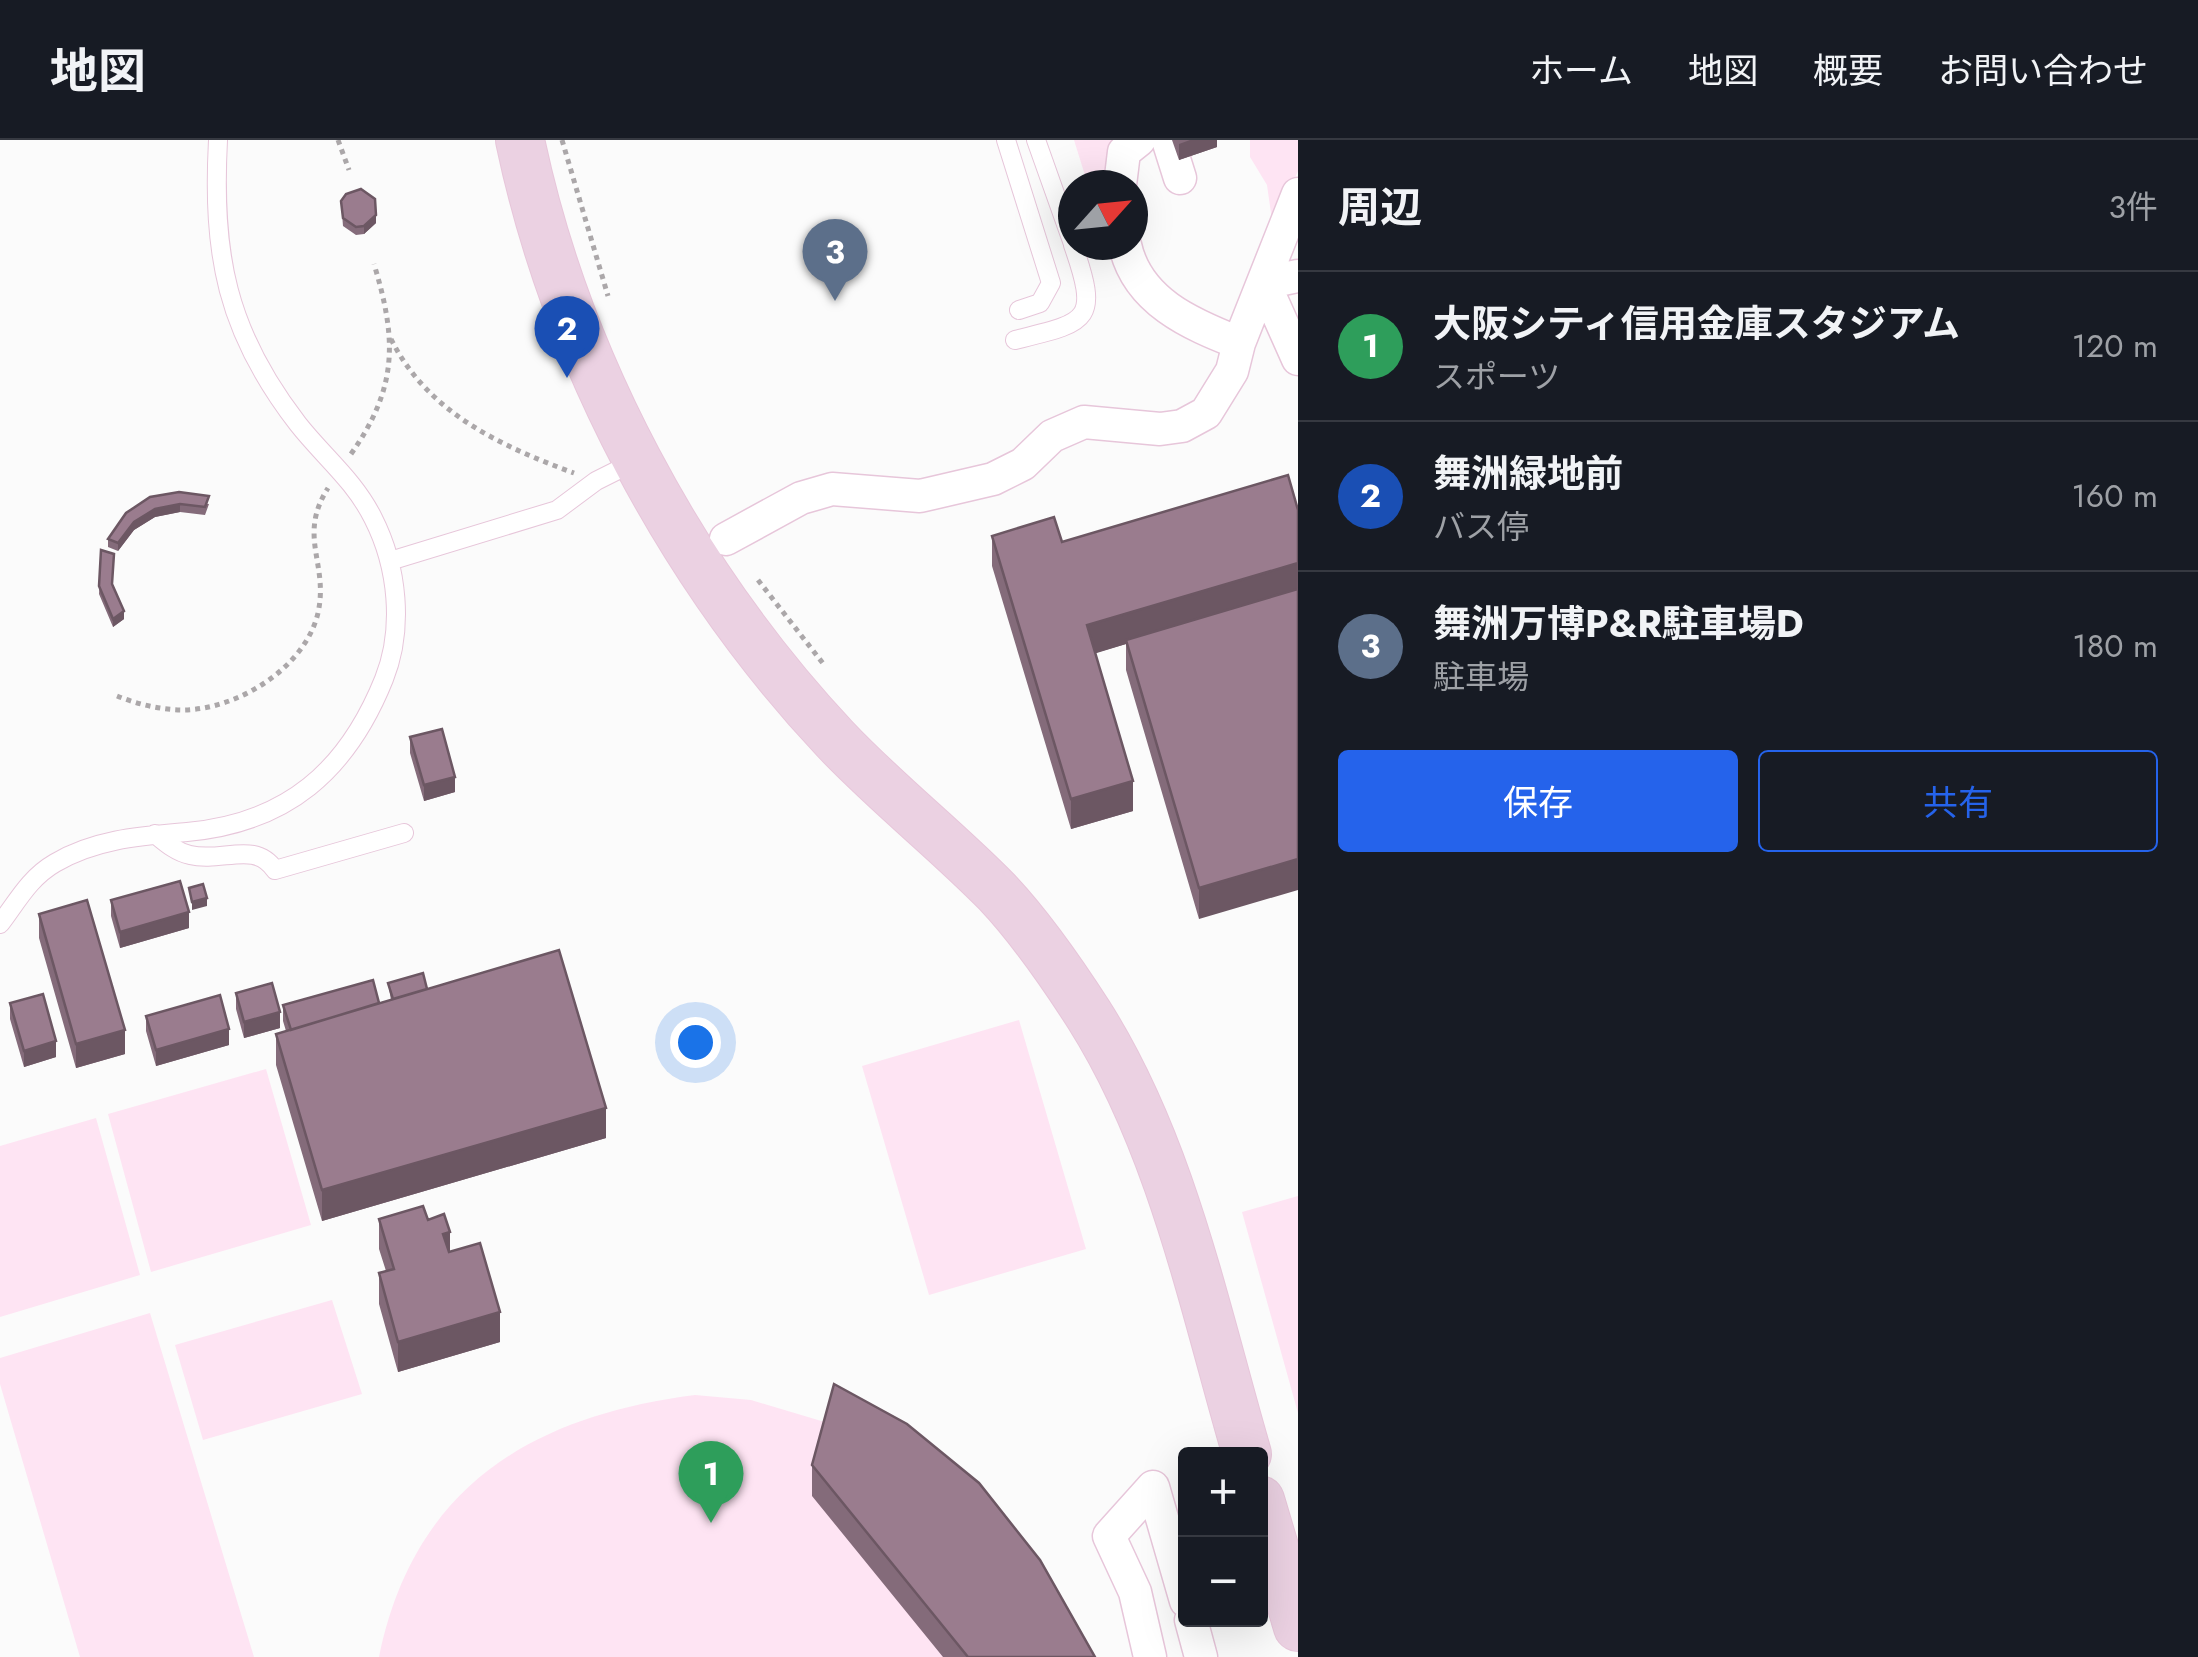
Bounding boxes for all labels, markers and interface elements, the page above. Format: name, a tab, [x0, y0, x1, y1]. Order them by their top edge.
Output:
text: 地図	[50, 37, 146, 106]
text: ホーム	[1529, 46, 1633, 96]
text: 地図	[1688, 46, 1758, 96]
text: 概要	[1813, 46, 1883, 96]
text: お問い合わせ	[1938, 46, 2148, 96]
north arrow	[1058, 170, 1148, 260]
text: 周辺	[1338, 177, 1422, 238]
text: 3件	[2109, 184, 2158, 230]
pin: 3	[802, 219, 868, 301]
pin: 2	[534, 296, 600, 378]
text: 大阪シティ信用金庫スタジアム	[1433, 296, 1960, 351]
text: 1	[1362, 323, 1379, 369]
text: 120 m	[2072, 323, 2158, 369]
text: スポーツ	[1433, 354, 1560, 400]
text: 舞洲緑地前	[1433, 446, 1623, 501]
text: 2	[1360, 473, 1381, 519]
text: 160 m	[2071, 473, 2158, 519]
text: バス停	[1433, 504, 1529, 550]
text: 舞洲万博P&R駐車場D	[1433, 596, 1804, 651]
text: 3	[1361, 623, 1380, 669]
text: 180 m	[2072, 623, 2158, 669]
text: 駐車場	[1433, 654, 1529, 700]
button: 保存	[1338, 750, 1738, 852]
button: 共有	[1758, 750, 2158, 852]
your location	[670, 1017, 721, 1068]
pin: 1	[678, 1440, 744, 1523]
map controls	[1178, 1447, 1268, 1627]
button: +	[1178, 1447, 1268, 1537]
button: −	[1178, 1537, 1268, 1627]

